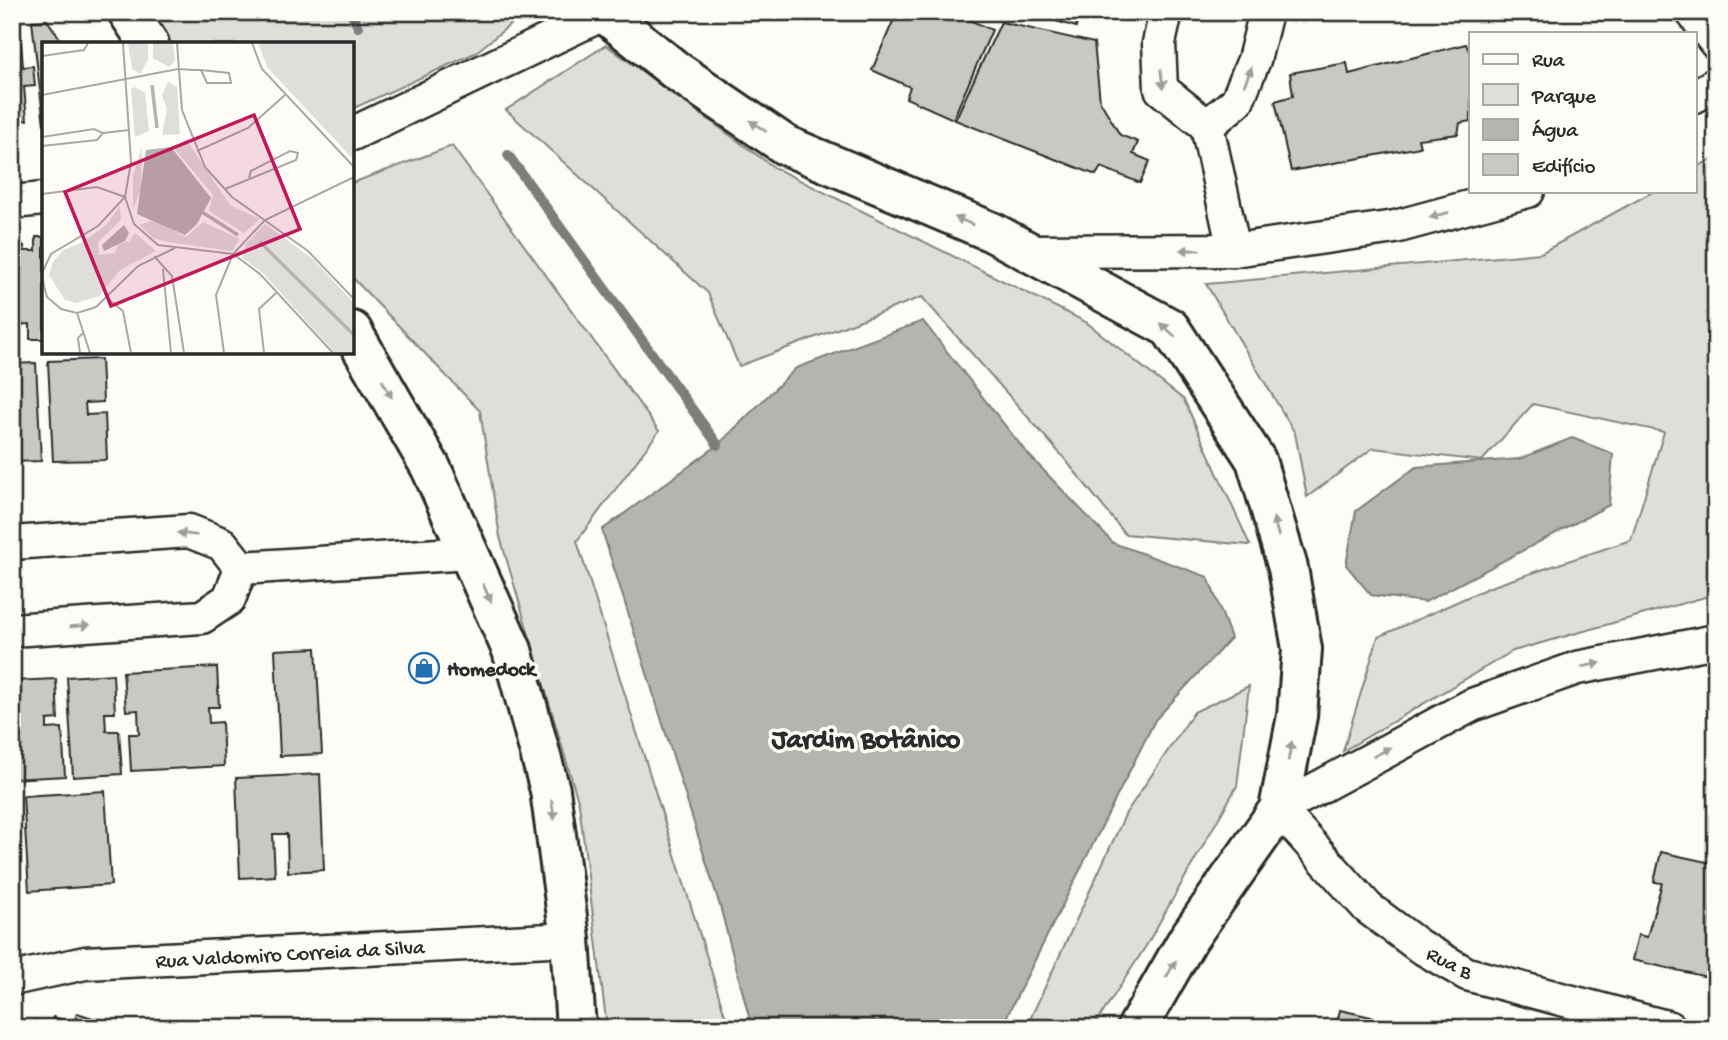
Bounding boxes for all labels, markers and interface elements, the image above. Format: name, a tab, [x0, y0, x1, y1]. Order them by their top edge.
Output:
legend	[1469, 32, 1696, 192]
inset map	[42, 42, 354, 354]
text: Rua	[1532, 50, 1566, 75]
one-way arrow	[1242, 65, 1253, 86]
one-way arrow	[1156, 68, 1167, 90]
text: Parque	[1531, 86, 1597, 111]
one-way arrow	[749, 119, 767, 133]
text: Água	[1532, 119, 1579, 145]
text: Edifício	[1532, 156, 1596, 181]
one-way arrow	[1427, 210, 1449, 221]
one-way arrow	[954, 215, 975, 226]
one-way arrow	[1179, 244, 1201, 256]
one-way arrow	[1160, 322, 1177, 338]
one-way arrow	[381, 379, 393, 399]
one-way arrow	[1270, 517, 1280, 538]
one-way arrow	[176, 528, 198, 539]
one-way arrow	[481, 583, 493, 603]
one-way arrow	[70, 620, 92, 631]
shop icon: Homedock	[407, 651, 441, 685]
place label: Homedock	[447, 659, 538, 684]
one-way arrow	[1580, 660, 1602, 671]
district label: Jardim Botânico	[771, 725, 961, 758]
one-way arrow	[1285, 740, 1296, 762]
one-way arrow	[1372, 746, 1392, 758]
one-way arrow	[547, 799, 558, 821]
street label: Rua Valdomiro Correia da Silva	[155, 937, 427, 976]
street label: Rua B	[1421, 943, 1477, 988]
one-way arrow	[1165, 959, 1177, 978]

